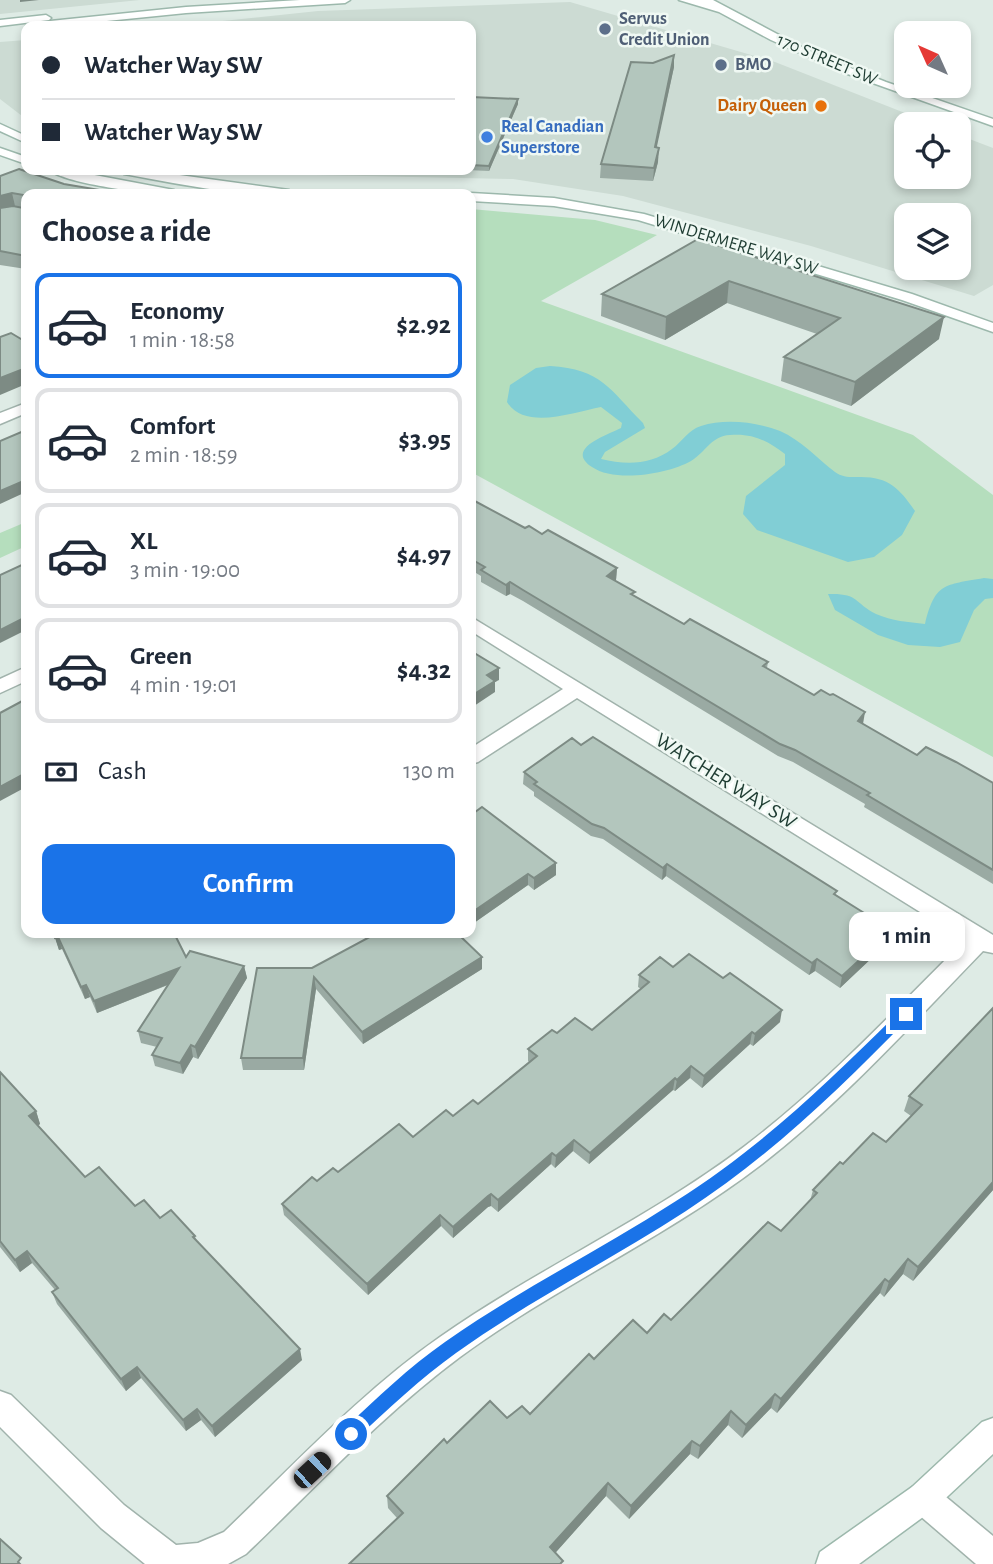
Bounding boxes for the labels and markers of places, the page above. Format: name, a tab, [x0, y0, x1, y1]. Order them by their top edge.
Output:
place label: Servus Credit Union	[619, 10, 709, 49]
marker: Servus Credit Union	[597, 21, 613, 37]
place label: BMO	[735, 56, 772, 74]
marker: BMO	[713, 57, 729, 73]
place label: Dairy Queen	[717, 97, 807, 115]
marker: Dairy Queen	[813, 98, 829, 114]
place label: Real Canadian Superstore	[501, 118, 604, 157]
marker: Real Canadian Superstore	[479, 129, 495, 145]

